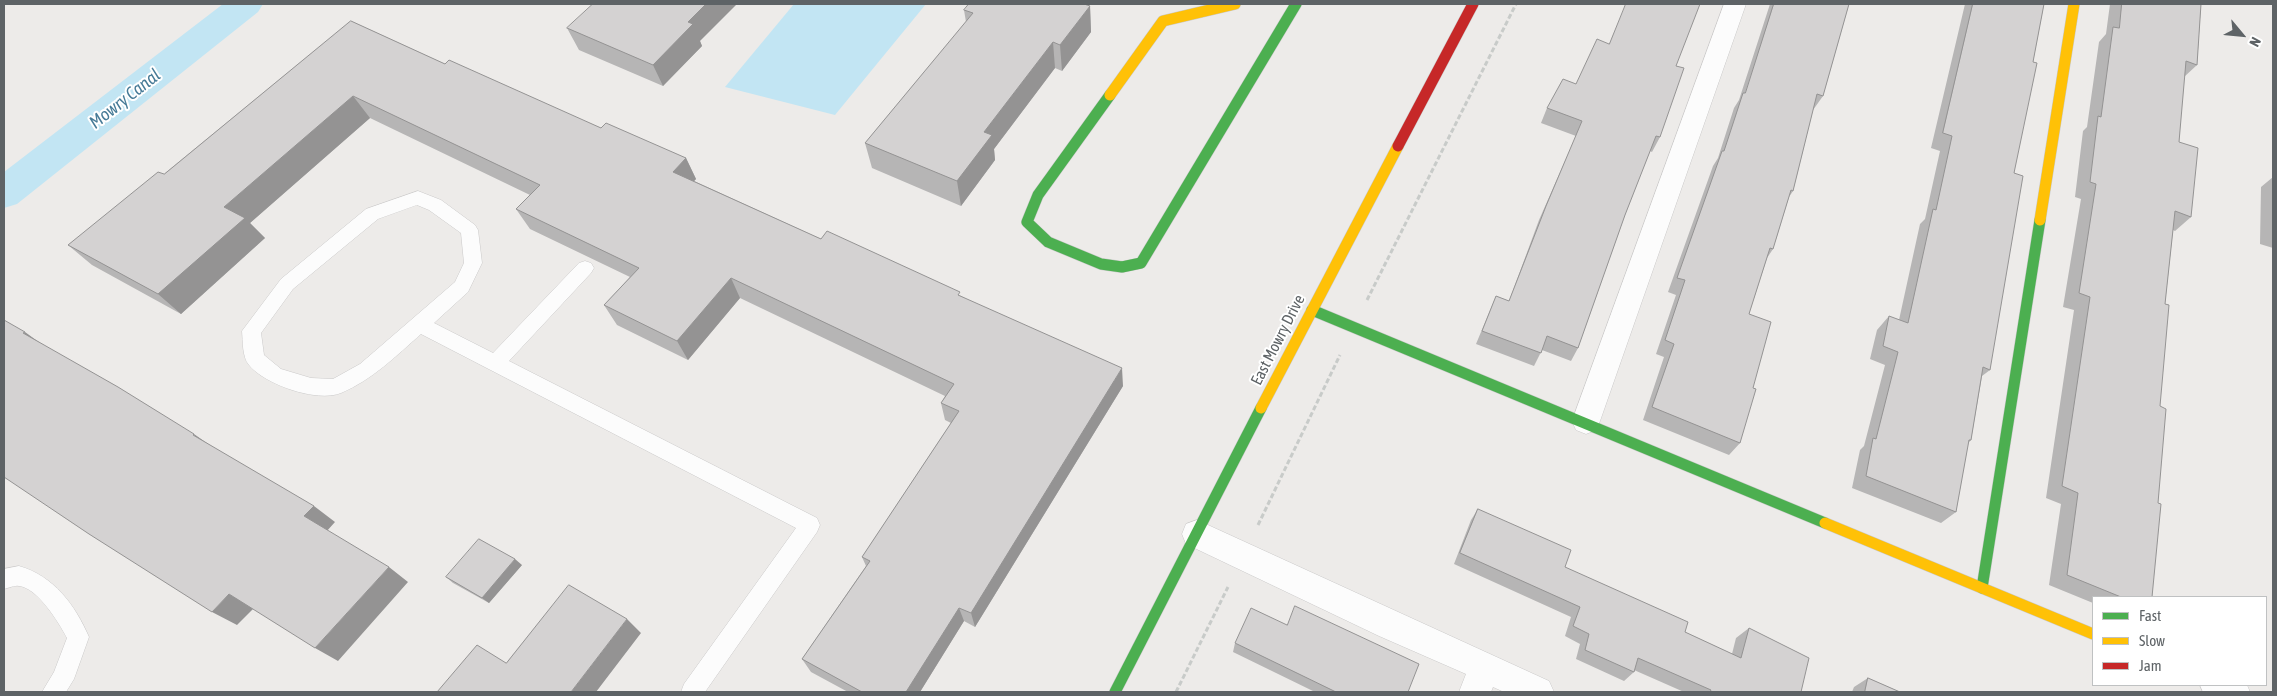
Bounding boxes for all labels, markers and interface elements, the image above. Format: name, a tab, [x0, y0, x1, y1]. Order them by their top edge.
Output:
north arrow	[2217, 10, 2267, 60]
text: N	[2246, 35, 2264, 49]
water label: Mowry Canal	[85, 64, 165, 134]
street label: East Mowry Drive	[1247, 292, 1309, 388]
legend	[2092, 596, 2267, 686]
text: Fast	[2139, 607, 2161, 624]
text: Slow	[2139, 632, 2165, 649]
text: Jam	[2139, 657, 2162, 674]

